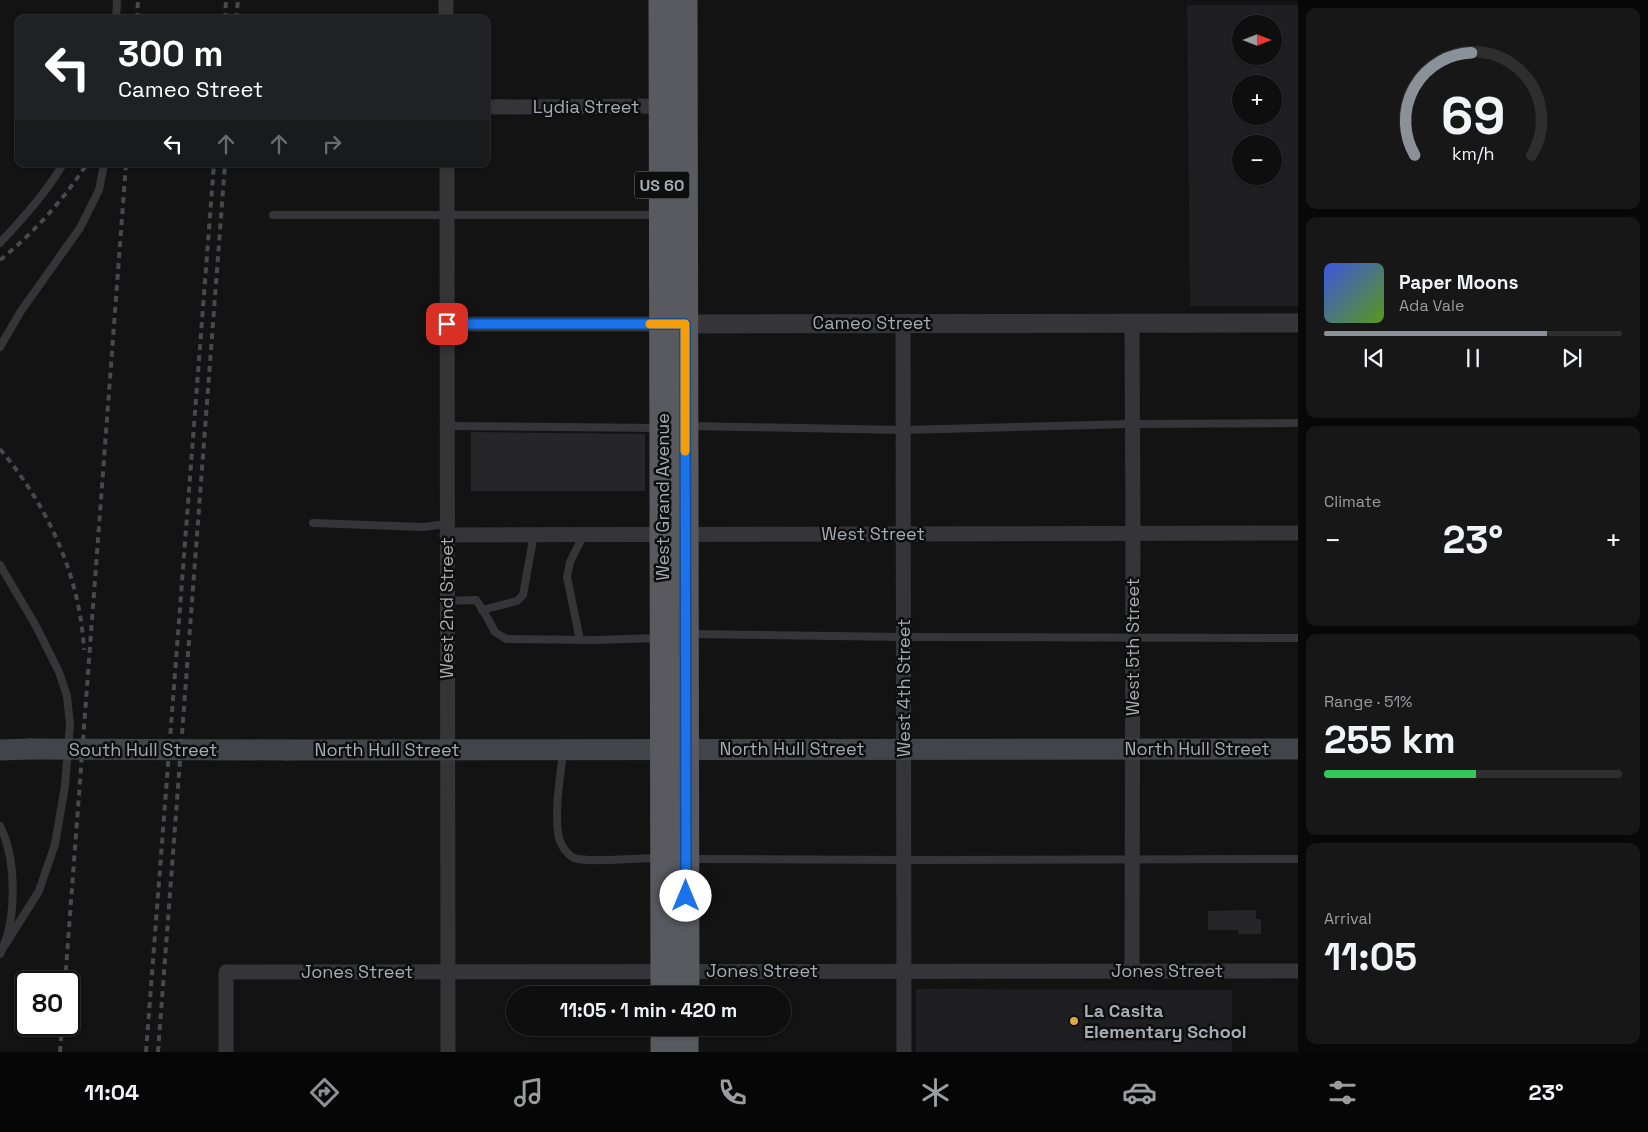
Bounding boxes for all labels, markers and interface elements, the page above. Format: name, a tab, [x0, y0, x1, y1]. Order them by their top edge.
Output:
north arrow	[1232, 15, 1282, 65]
map controls	[1232, 15, 1282, 185]
text: 300 m	[118, 32, 223, 76]
icon: left	[35, 35, 100, 100]
text: Cameo Street	[118, 75, 263, 103]
button: +	[1232, 75, 1282, 125]
text: 69	[1441, 83, 1505, 149]
street label: Lydia Street	[533, 95, 639, 118]
icon: left	[159, 130, 187, 158]
icon: ahead	[212, 130, 240, 158]
icon: ahead	[265, 130, 293, 158]
icon: right	[318, 130, 346, 158]
button: −	[1232, 135, 1282, 185]
text: km/h	[1452, 142, 1494, 165]
road number: US 60	[634, 172, 690, 198]
text: Paper Moons	[1399, 270, 1518, 295]
text: Ada Vale	[1399, 295, 1464, 316]
pin	[426, 303, 468, 345]
icon: arrive	[433, 310, 461, 338]
street label: Cameo Street	[813, 311, 931, 334]
icon: previous	[1360, 344, 1388, 372]
icon: pause	[1459, 344, 1487, 372]
icon: next	[1558, 344, 1586, 372]
street label: West Grand Avenue	[651, 413, 674, 581]
text: Climate	[1324, 491, 1381, 512]
text: 23°	[1443, 516, 1503, 564]
street label: West Street	[821, 522, 925, 545]
text: −	[1324, 522, 1341, 558]
text: +	[1605, 522, 1622, 558]
street label: West 2nd Street	[435, 537, 458, 679]
street label: West 5th Street	[1121, 578, 1144, 716]
street label: West 4th Street	[892, 619, 915, 757]
text: Range · 51%	[1324, 691, 1412, 712]
text: 255 km	[1324, 716, 1456, 764]
street label: North Hull Street	[719, 737, 865, 760]
street label: North Hull Street	[1124, 737, 1270, 760]
street label: South Hull Street	[69, 738, 217, 761]
street label: North Hull Street	[314, 738, 460, 761]
position arrow	[659, 869, 711, 921]
text: Arrival	[1324, 908, 1372, 929]
text: 11:05	[1324, 933, 1417, 981]
street label: Jones Street	[706, 959, 818, 982]
street label: Jones Street	[1111, 959, 1223, 982]
street label: Jones Street	[301, 960, 413, 983]
speed limit sign: 80	[15, 971, 80, 1036]
text: 11:05 · 1 min · 420 m	[560, 998, 737, 1023]
place label: La Casita Elementary School	[1084, 999, 1247, 1043]
marker: La Casita Elementary School	[1068, 1015, 1080, 1027]
icon: directions	[307, 1075, 342, 1110]
icon: music	[511, 1075, 546, 1110]
icon: phone	[715, 1075, 750, 1110]
icon: climate	[918, 1075, 953, 1110]
icon: car	[1122, 1075, 1157, 1110]
icon: filters	[1325, 1075, 1360, 1110]
text: 11:04	[84, 1078, 139, 1106]
text: 23°	[1529, 1078, 1564, 1106]

